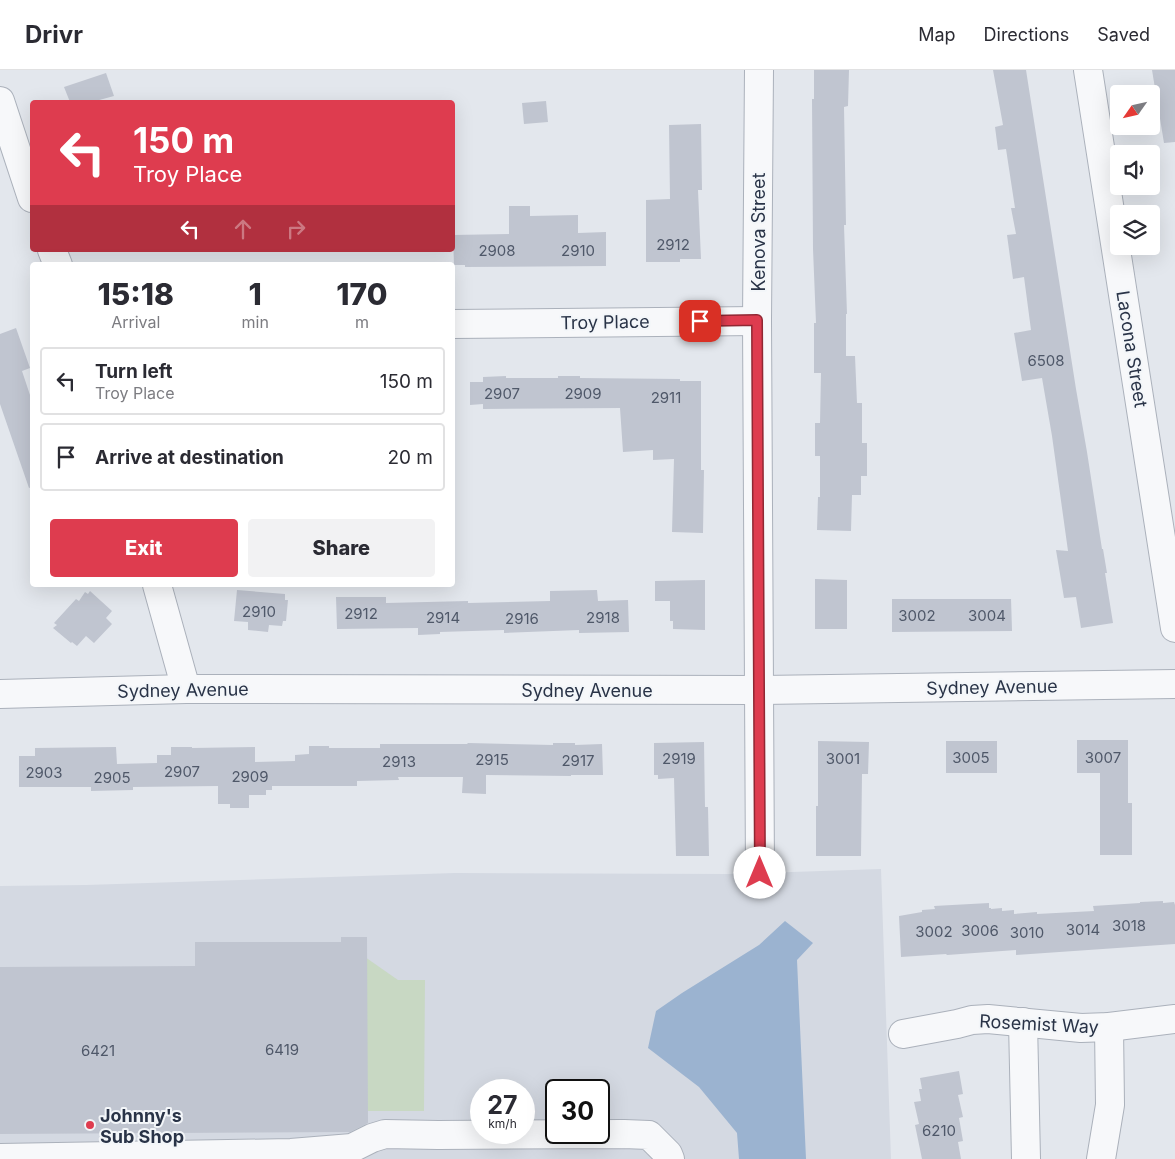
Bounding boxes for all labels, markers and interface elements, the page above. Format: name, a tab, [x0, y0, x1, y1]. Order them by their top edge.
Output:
text: Drivr	[25, 20, 83, 49]
text: Map	[918, 24, 956, 45]
text: Directions	[984, 24, 1069, 45]
text: Saved	[1097, 24, 1150, 45]
north arrow	[1110, 85, 1160, 135]
map controls	[1110, 85, 1160, 255]
text: 150 m	[133, 119, 234, 161]
icon: left	[50, 120, 115, 185]
button: sound	[1110, 145, 1160, 195]
text: Troy Place	[133, 161, 242, 187]
street label: Kenova Street	[748, 172, 769, 291]
button: layers	[1110, 205, 1160, 255]
icon: left	[176, 215, 204, 243]
icon: ahead	[229, 215, 257, 243]
icon: right	[282, 215, 310, 243]
house number: 2912	[656, 235, 690, 254]
house number: 2908	[478, 241, 516, 260]
house number: 2910	[561, 241, 595, 260]
text: 15:18	[97, 276, 174, 312]
text: 1	[249, 276, 262, 312]
text: 170	[336, 276, 388, 312]
street label: Lacona Street	[1112, 289, 1152, 409]
pin	[679, 300, 721, 342]
icon: arrive	[686, 307, 714, 335]
street label: Troy Place	[560, 311, 650, 333]
text: Arrival	[111, 312, 160, 332]
text: min	[242, 312, 269, 332]
text: m	[355, 312, 369, 332]
house number: 6508	[1027, 351, 1065, 370]
text: Turn left	[95, 360, 173, 383]
icon: left	[52, 367, 80, 395]
text: 150 m	[380, 370, 433, 393]
text: Troy Place	[95, 383, 175, 403]
house number: 2907	[484, 384, 520, 403]
house number: 2909	[564, 384, 602, 403]
house number: 2911	[651, 388, 681, 407]
icon: arrive	[52, 443, 80, 471]
text: Arrive at destination	[95, 446, 284, 469]
text: 20 m	[387, 446, 433, 469]
button: Exit	[50, 519, 238, 577]
button: Share	[248, 519, 435, 577]
house number: 2910	[242, 602, 276, 621]
house number: 2912	[344, 604, 378, 623]
house number: 3002	[898, 606, 936, 625]
house number: 3004	[968, 606, 1006, 625]
house number: 2914	[426, 608, 460, 627]
house number: 2918	[586, 608, 620, 627]
house number: 2916	[505, 609, 539, 628]
street label: Sydney Avenue	[926, 675, 1058, 699]
street label: Sydney Avenue	[117, 678, 249, 702]
street label: Sydney Avenue	[521, 680, 653, 701]
house number: 3005	[952, 748, 990, 767]
house number: 3007	[1085, 748, 1121, 767]
house number: 2919	[662, 749, 696, 768]
house number: 3001	[826, 749, 860, 768]
house number: 2915	[475, 750, 509, 769]
house number: 2917	[561, 751, 595, 770]
house number: 2913	[382, 752, 416, 771]
house number: 2907	[164, 762, 200, 781]
house number: 2903	[25, 763, 63, 782]
house number: 2909	[231, 767, 269, 786]
house number: 2905	[93, 768, 131, 787]
position arrow	[733, 846, 785, 898]
house number: 3018	[1112, 916, 1146, 935]
house number: 3014	[1066, 920, 1100, 939]
house number: 3006	[961, 921, 999, 940]
house number: 3002	[915, 922, 953, 941]
house number: 3010	[1010, 923, 1044, 942]
street label: Rosemist Way	[979, 1010, 1099, 1038]
house number: 6419	[265, 1040, 299, 1059]
house number: 6421	[81, 1041, 115, 1060]
speed limit sign: 30	[545, 1079, 610, 1144]
text: 27	[487, 1090, 518, 1120]
place label: Johnny's Sub Shop	[100, 1105, 184, 1147]
text: km/h	[488, 1116, 517, 1131]
marker: Johnny's Sub Shop	[84, 1119, 96, 1131]
house number: 6210	[922, 1121, 956, 1140]

